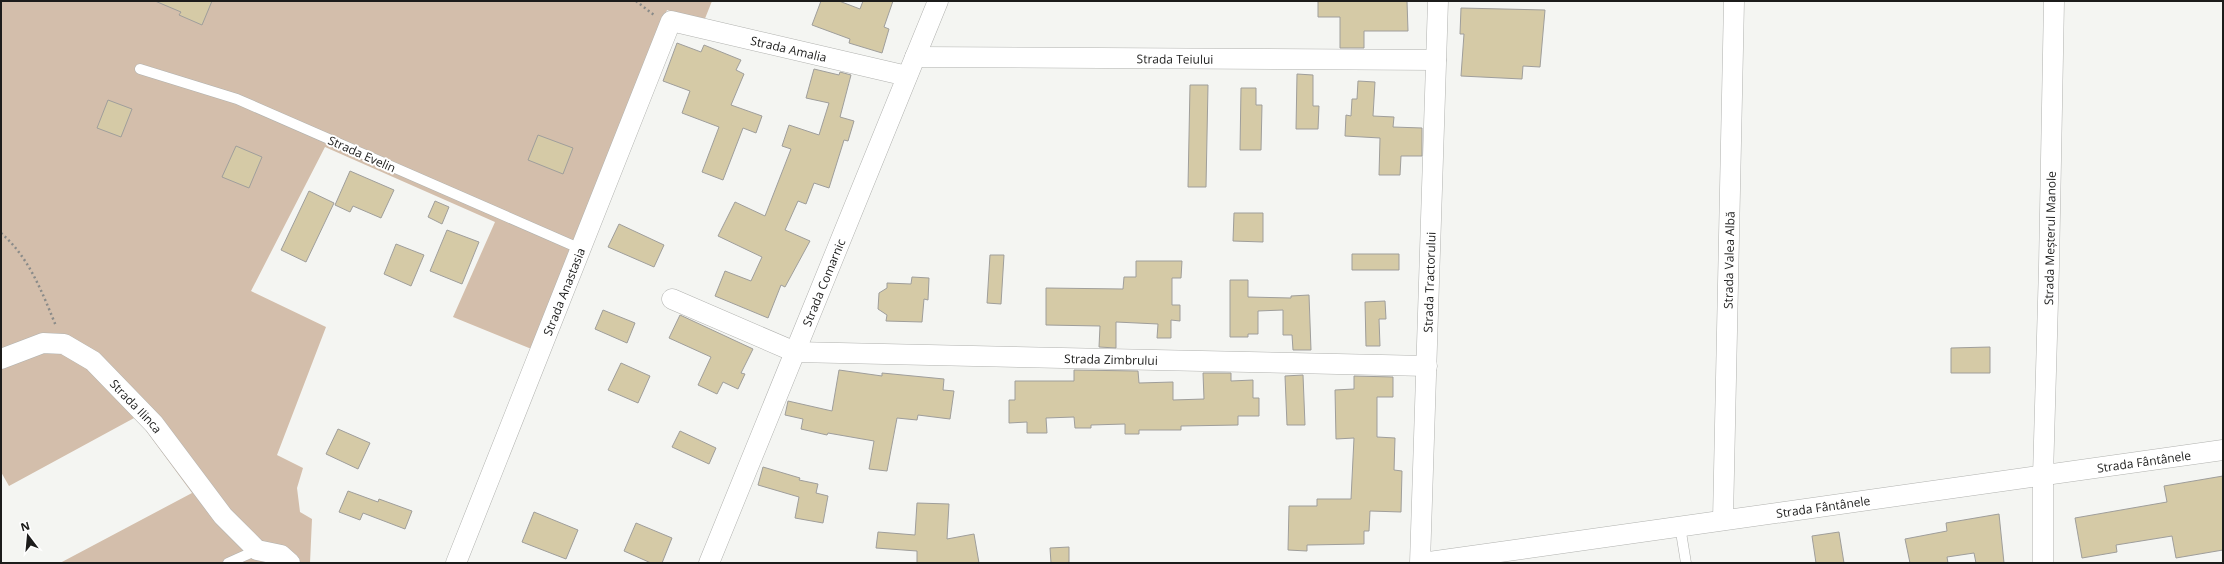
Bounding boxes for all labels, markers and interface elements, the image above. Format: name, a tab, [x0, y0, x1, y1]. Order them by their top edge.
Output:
street label: Strada Amalia	[749, 31, 829, 66]
street label: Strada Teiului	[1137, 50, 1213, 67]
street label: Strada Evelin	[325, 132, 399, 176]
street label: Strada Meșterul Manole	[2039, 171, 2059, 305]
street label: Strada Valea Albă	[1719, 211, 1738, 309]
street label: Strada Tractorului	[1419, 232, 1439, 333]
street label: Strada Comarnic	[798, 236, 849, 329]
street label: Strada Anastasia	[539, 245, 589, 338]
street label: Strada Zimbrului	[1064, 349, 1158, 369]
street label: Strada Ilinca	[106, 375, 166, 436]
street label: Strada Fântânele	[2096, 446, 2192, 476]
street label: Strada Fântânele	[1775, 491, 1871, 521]
north arrow	[8, 516, 48, 556]
text: N	[19, 517, 31, 534]

